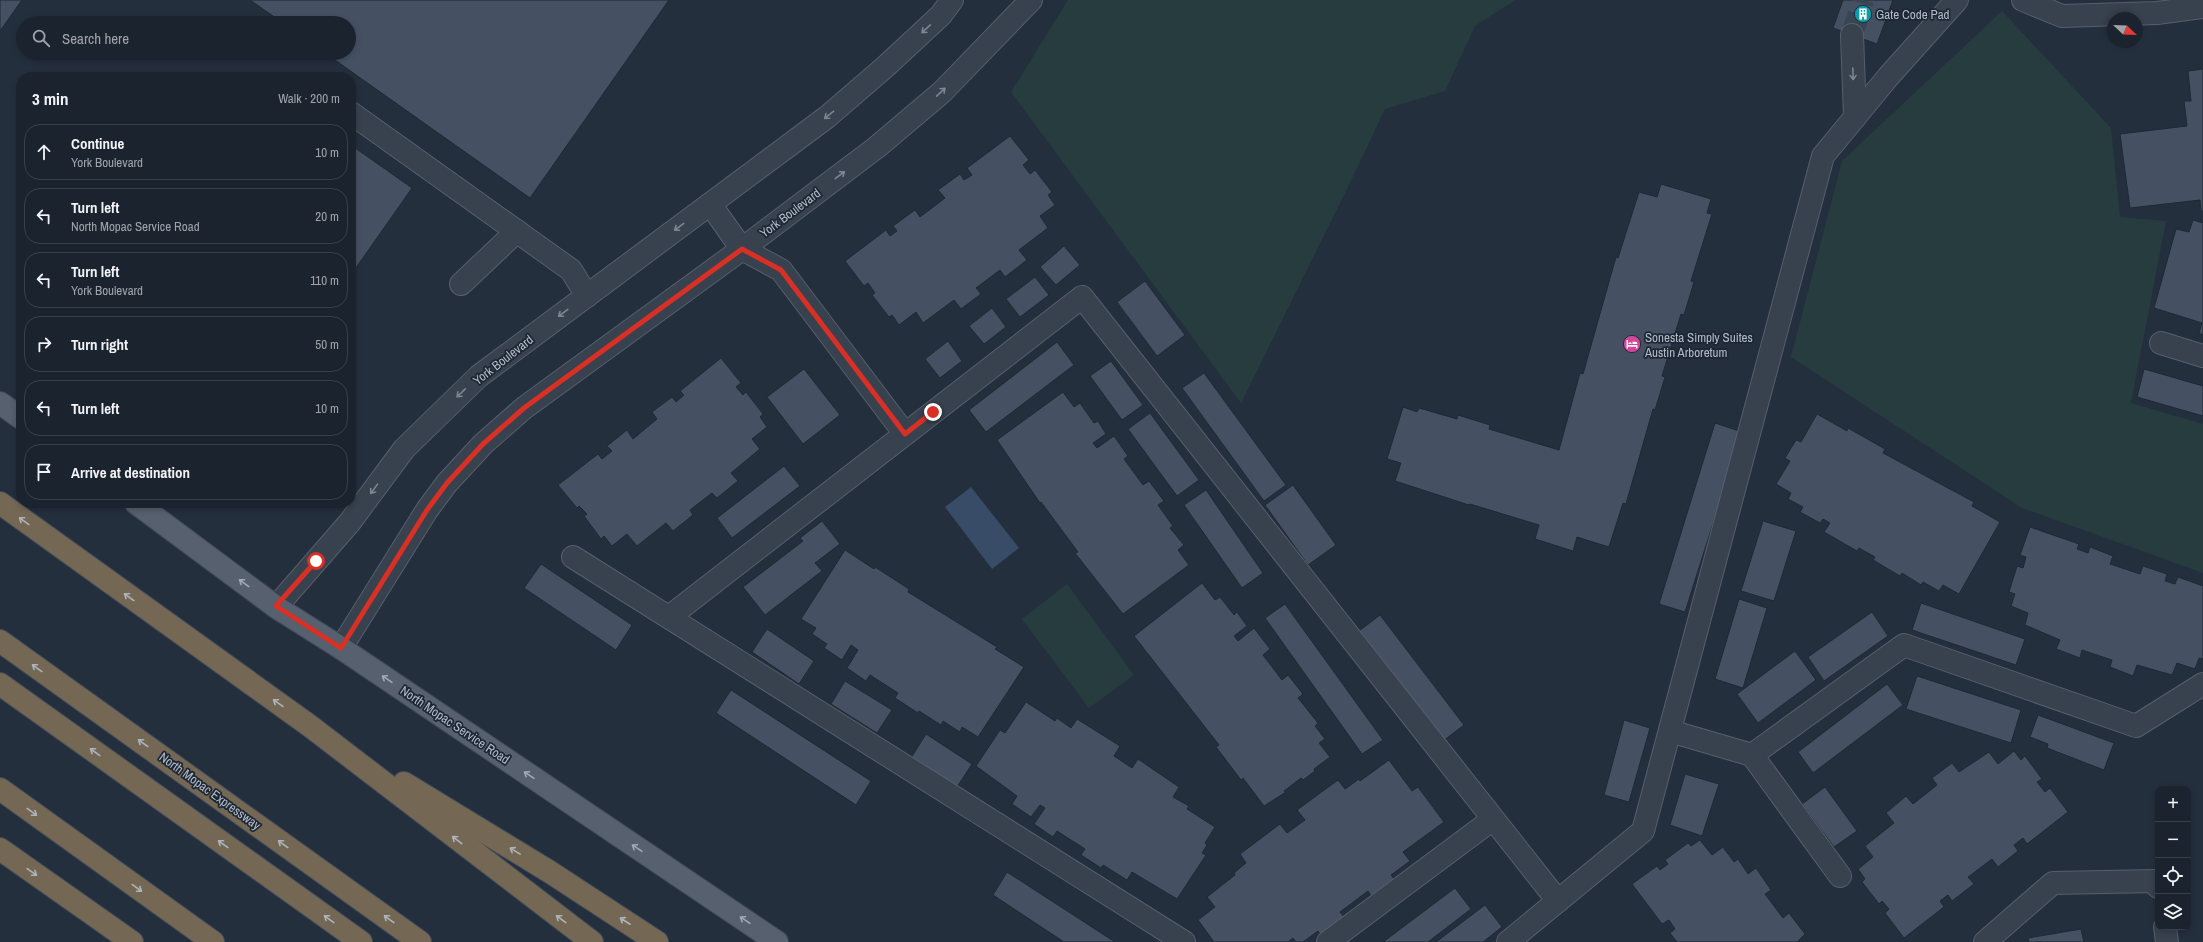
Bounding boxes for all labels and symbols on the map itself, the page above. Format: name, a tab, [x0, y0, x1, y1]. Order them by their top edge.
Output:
building icon: Gate Code Pad	[1853, 4, 1873, 24]
place label: Gate Code Pad	[1876, 6, 1950, 23]
north arrow	[2107, 12, 2143, 48]
one-way arrow	[921, 24, 931, 34]
one-way arrow	[1850, 67, 1857, 80]
one-way arrow	[936, 88, 946, 97]
one-way arrow	[824, 111, 835, 120]
one-way arrow	[835, 170, 846, 179]
street label: York Boulevard	[756, 184, 824, 241]
one-way arrow	[674, 223, 685, 232]
one-way arrow	[558, 309, 569, 317]
place label: Sonesta Simply Suites Austin Arboretum	[1644, 329, 1753, 361]
street label: York Boulevard	[469, 331, 537, 389]
hotel icon: Sonesta Simply Suites Austin Arboretum	[1622, 334, 1642, 354]
one-way arrow	[456, 389, 466, 398]
route end	[924, 403, 942, 421]
one-way arrow	[370, 484, 378, 495]
one-way arrow	[19, 516, 30, 525]
route start	[307, 552, 325, 570]
one-way arrow	[239, 579, 250, 588]
one-way arrow	[124, 593, 135, 601]
one-way arrow	[32, 663, 43, 672]
one-way arrow	[382, 675, 393, 683]
street label: North Mopac Service Road	[397, 682, 513, 768]
one-way arrow	[272, 699, 283, 707]
one-way arrow	[138, 739, 149, 747]
one-way arrow	[90, 748, 101, 756]
street label: North Mopac Expressway	[156, 748, 265, 834]
one-way arrow	[524, 771, 535, 779]
one-way arrow	[26, 808, 37, 816]
one-way arrow	[452, 835, 463, 844]
one-way arrow	[278, 839, 289, 848]
one-way arrow	[218, 840, 229, 848]
one-way arrow	[631, 843, 643, 851]
one-way arrow	[510, 847, 521, 855]
one-way arrow	[26, 867, 37, 876]
one-way arrow	[132, 884, 143, 892]
one-way arrow	[324, 915, 335, 923]
one-way arrow	[383, 915, 394, 923]
one-way arrow	[555, 915, 566, 923]
one-way arrow	[740, 916, 751, 924]
one-way arrow	[620, 917, 631, 925]

